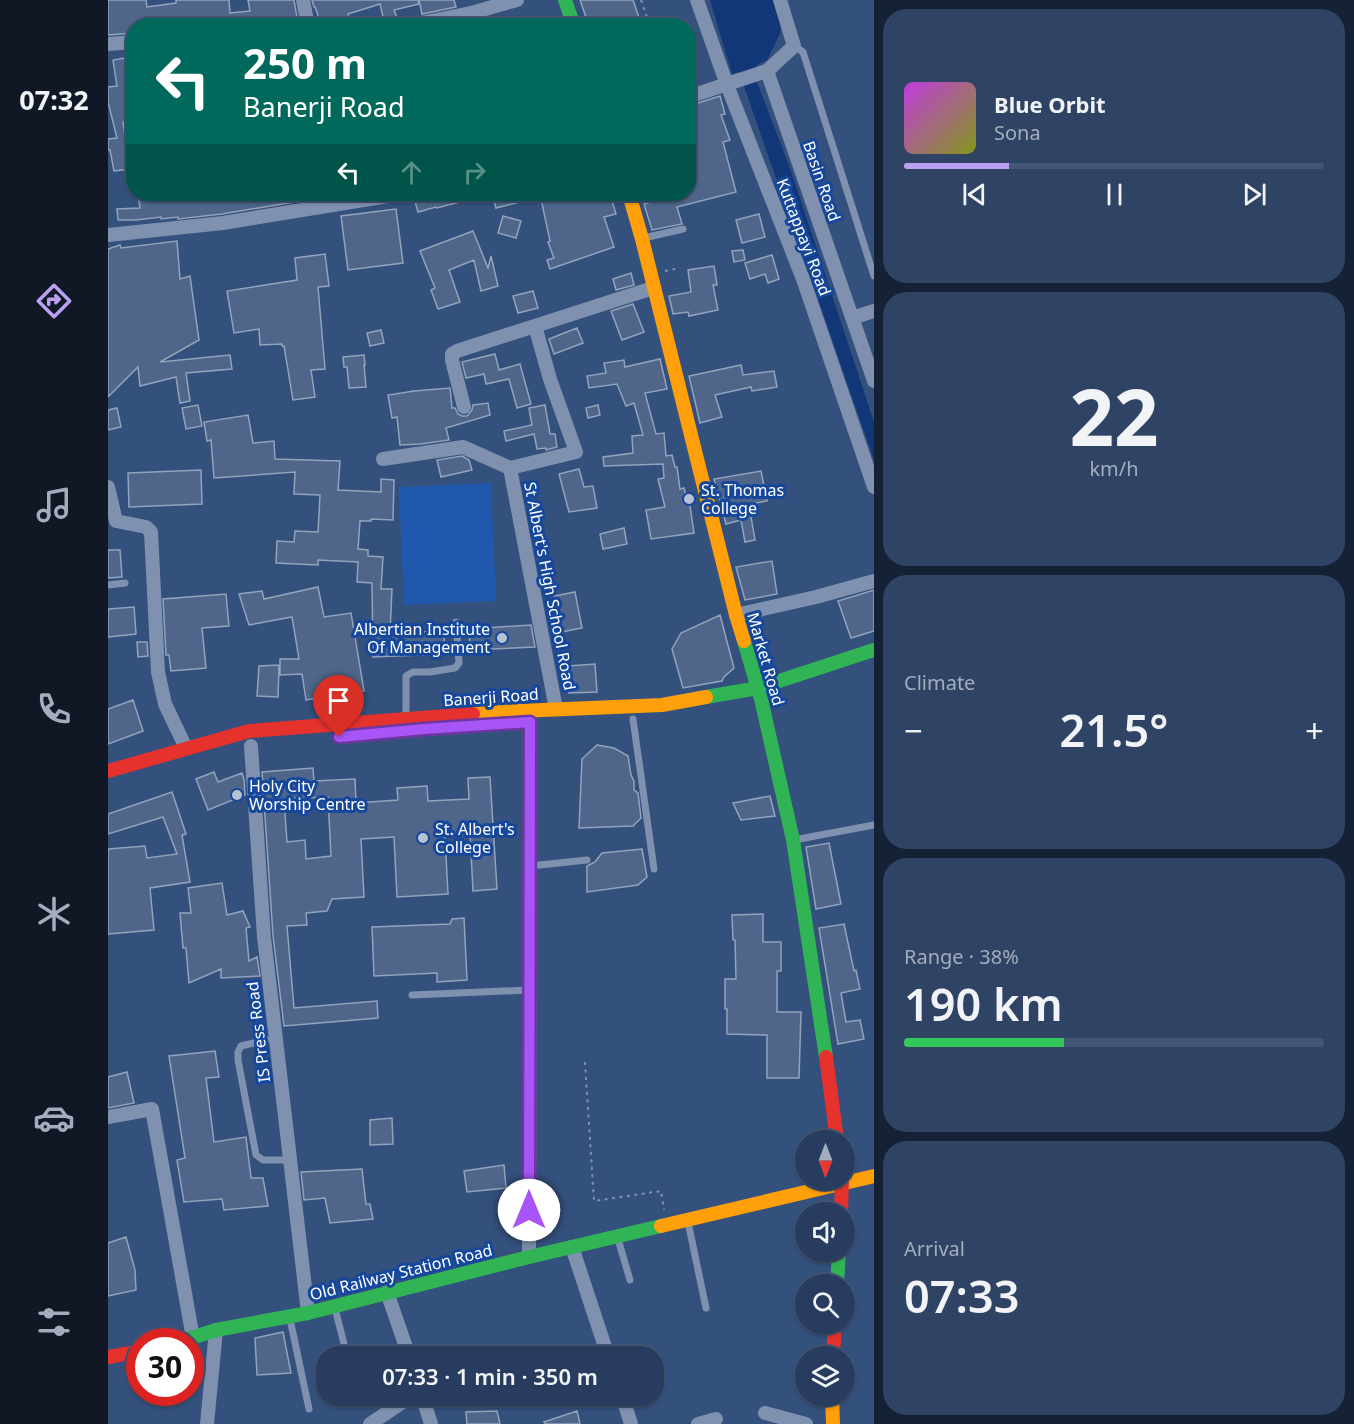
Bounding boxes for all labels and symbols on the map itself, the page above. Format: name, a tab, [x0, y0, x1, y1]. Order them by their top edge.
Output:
street label: Basin Road	[798, 138, 846, 224]
street label: Kuttappayi Road	[772, 175, 836, 299]
place label: St. Thomas College	[701, 479, 784, 519]
street label: St Albert's High School Road	[519, 480, 581, 692]
marker: St. Thomas College	[682, 492, 696, 506]
street label: Market Road	[742, 610, 790, 708]
place label: Albertian Institute Of Management	[354, 618, 490, 658]
marker: Albertian Institute Of Management	[495, 631, 509, 645]
pin	[313, 675, 364, 737]
street label: Banerji Road	[442, 683, 540, 711]
place label: Holy City Worship Centre	[249, 775, 366, 815]
marker: Holy City Worship Centre	[230, 788, 244, 802]
place label: St. Albert's College	[435, 818, 515, 858]
marker: St. Albert's College	[416, 831, 430, 845]
street label: IS Press Road	[241, 980, 275, 1084]
north arrow	[795, 1130, 855, 1190]
position arrow	[497, 1178, 561, 1242]
street label: Old Railway Station Road	[307, 1239, 495, 1305]
speed limit sign: 30	[126, 1328, 204, 1406]

